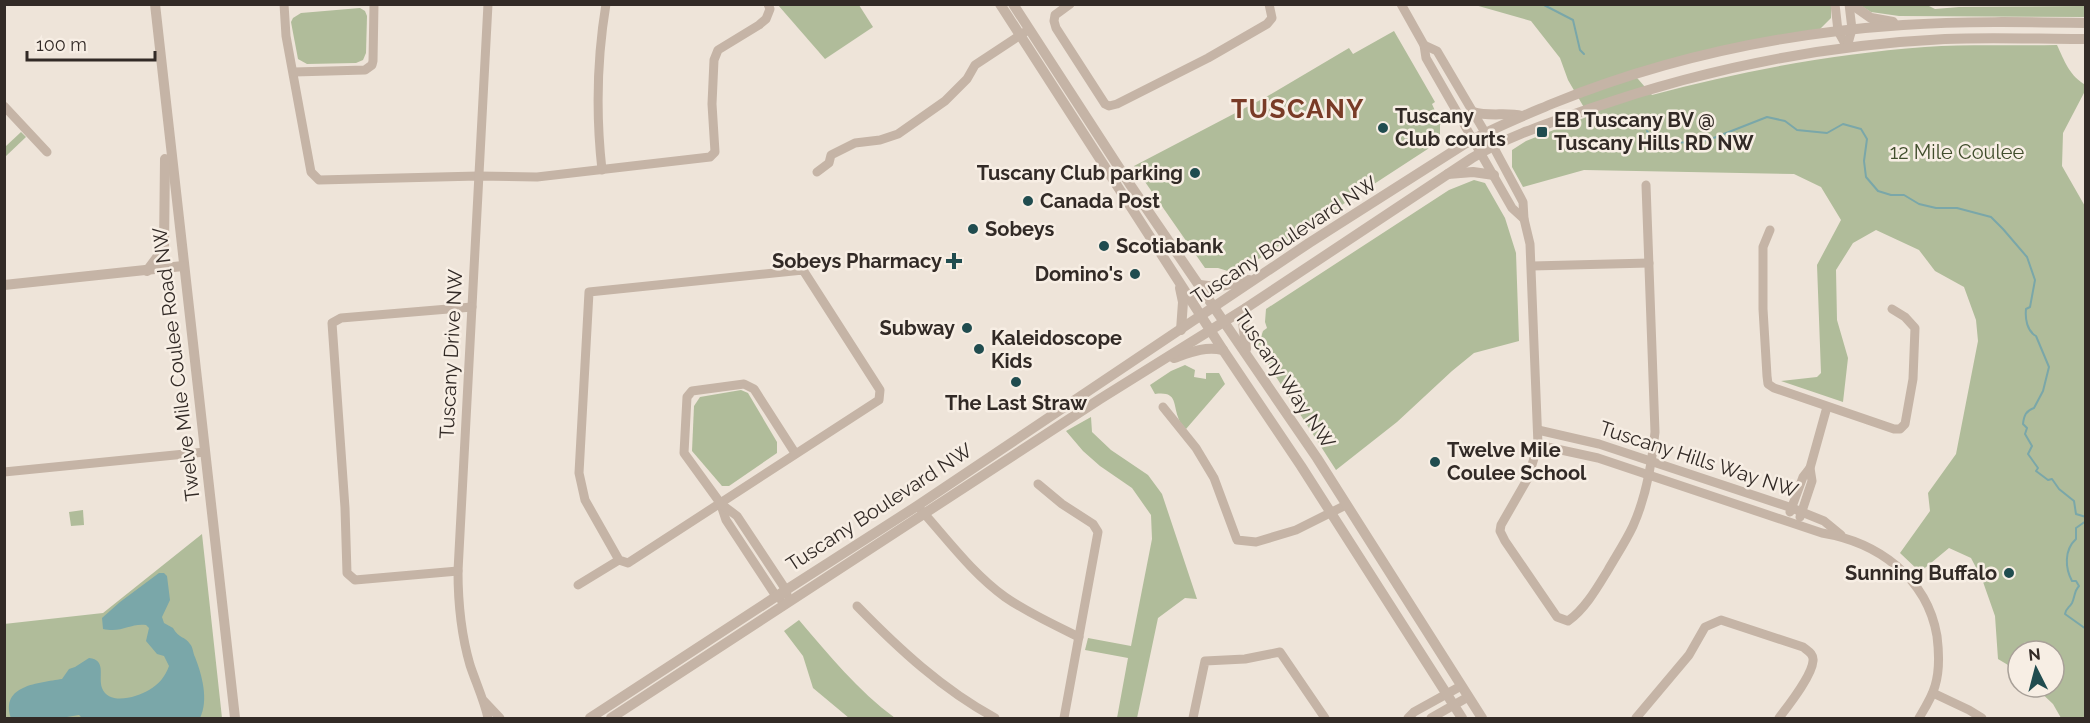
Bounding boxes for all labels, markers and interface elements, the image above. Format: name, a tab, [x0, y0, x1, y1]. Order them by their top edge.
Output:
scale bar	[27, 24, 154, 62]
text: 100 m	[36, 34, 87, 55]
district label: TUSCANY	[1231, 94, 1365, 124]
place label: Tuscany Club courts	[1395, 104, 1506, 151]
place label: EB Tuscany BV @ Tuscany Hills RD NW	[1554, 108, 1754, 155]
marker: Tuscany Club courts	[1376, 121, 1390, 135]
marker: EB Tuscany BV @ Tuscany Hills RD NW	[1535, 125, 1549, 139]
park label: 12 Mile Coulee	[1890, 140, 2025, 164]
place label: Tuscany Club parking	[977, 161, 1183, 185]
marker: Tuscany Club parking	[1188, 166, 1202, 180]
street label: Tuscany Boulevard NW	[1187, 171, 1381, 309]
place label: Canada Post	[1040, 189, 1160, 213]
marker: Canada Post	[1021, 194, 1035, 208]
place label: Sobeys	[985, 217, 1054, 241]
marker: Sobeys	[966, 222, 980, 236]
street label: Twelve Mile Coulee Road NW	[147, 226, 205, 502]
place label: Scotiabank	[1116, 234, 1224, 258]
marker: Scotiabank	[1097, 239, 1111, 253]
place label: Sobeys Pharmacy	[772, 249, 942, 273]
marker: Sobeys Pharmacy	[947, 254, 961, 268]
place label: Domino's	[1035, 262, 1123, 286]
marker: Domino's	[1128, 267, 1142, 281]
street label: Tuscany Drive NW	[435, 268, 467, 440]
street label: Tuscany Way NW	[1230, 305, 1340, 453]
place label: Subway	[880, 316, 955, 340]
marker: Subway	[960, 321, 974, 335]
place label: Kaleidoscope Kids	[991, 326, 1122, 373]
marker: Kaleidoscope Kids	[972, 342, 986, 356]
marker: The Last Straw	[1009, 375, 1023, 389]
place label: The Last Straw	[945, 391, 1087, 415]
street label: Tuscany Hills Way NW	[1597, 416, 1801, 502]
street label: Tuscany Boulevard NW	[782, 438, 976, 576]
place label: Twelve Mile Coulee School	[1447, 438, 1587, 485]
marker: Twelve Mile Coulee School	[1428, 455, 1442, 469]
place label: Sunning Buffalo	[1845, 561, 1997, 585]
marker: Sunning Buffalo	[2002, 566, 2016, 580]
north arrow	[2006, 639, 2066, 699]
text: N	[2027, 644, 2042, 665]

